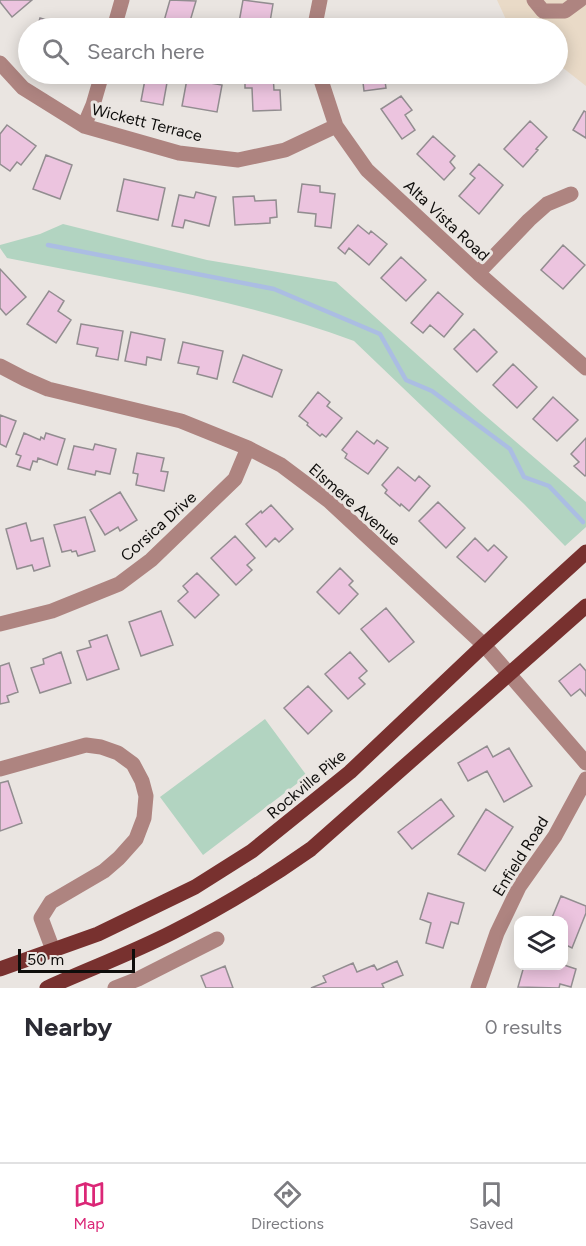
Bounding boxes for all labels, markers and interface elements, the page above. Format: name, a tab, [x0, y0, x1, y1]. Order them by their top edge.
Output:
search box	[18, 18, 568, 84]
icon: search	[39, 35, 72, 68]
text: Search here	[87, 38, 205, 65]
street label: Wickett Terrace	[90, 100, 204, 145]
street label: Alta Vista Road	[400, 176, 493, 265]
street label: Elsmere Avenue	[305, 459, 404, 549]
street label: Corsica Drive	[117, 487, 200, 565]
street label: Rockville Pike	[263, 746, 350, 823]
street label: Enfield Road	[488, 813, 552, 900]
map controls	[514, 916, 568, 970]
button: layers	[514, 916, 568, 970]
scale bar	[18, 946, 135, 974]
text: 50 m	[27, 950, 64, 969]
text: Nearby	[24, 1011, 112, 1043]
text: 0 results	[485, 1015, 562, 1039]
tab: Map	[73, 1178, 106, 1233]
tab: Directions	[251, 1178, 324, 1233]
tab: Saved	[469, 1178, 513, 1233]

